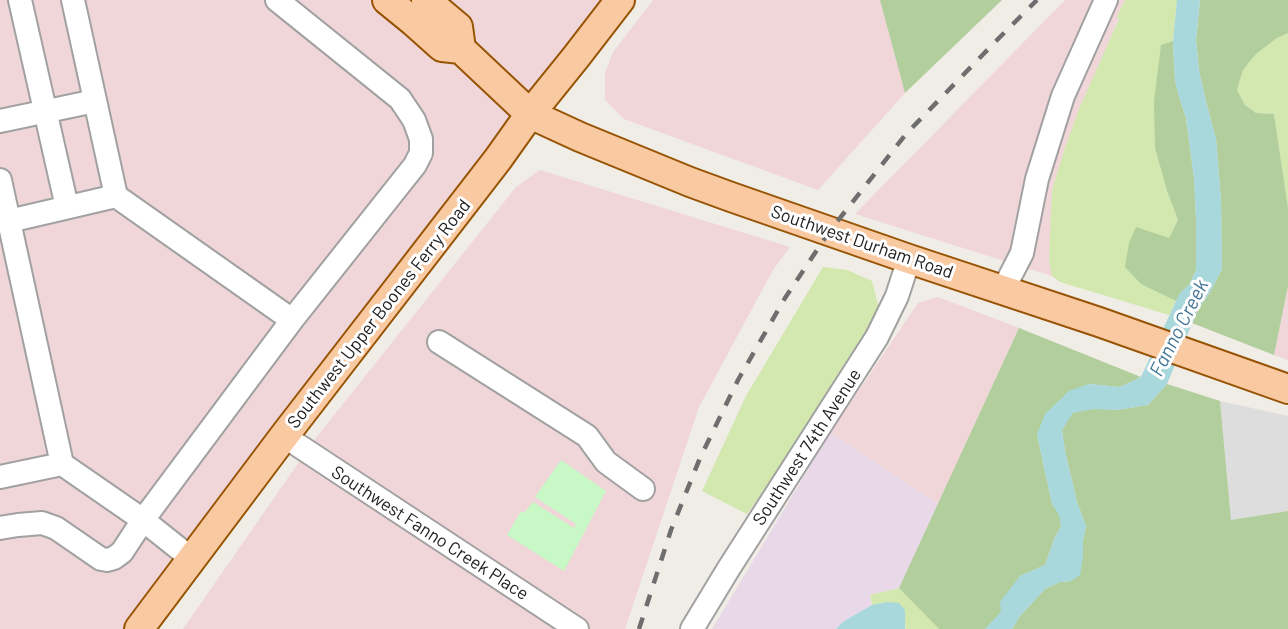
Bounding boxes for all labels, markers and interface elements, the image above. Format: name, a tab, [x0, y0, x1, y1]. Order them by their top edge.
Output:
street label: Southwest Upper Boones Ferry Road	[283, 195, 475, 433]
street label: Southwest Durham Road	[768, 201, 956, 283]
water label: Fanno Creek	[1144, 276, 1214, 380]
street label: Southwest 74th Avenue	[748, 365, 866, 529]
street label: Southwest Fanno Creek Place	[327, 461, 533, 605]

